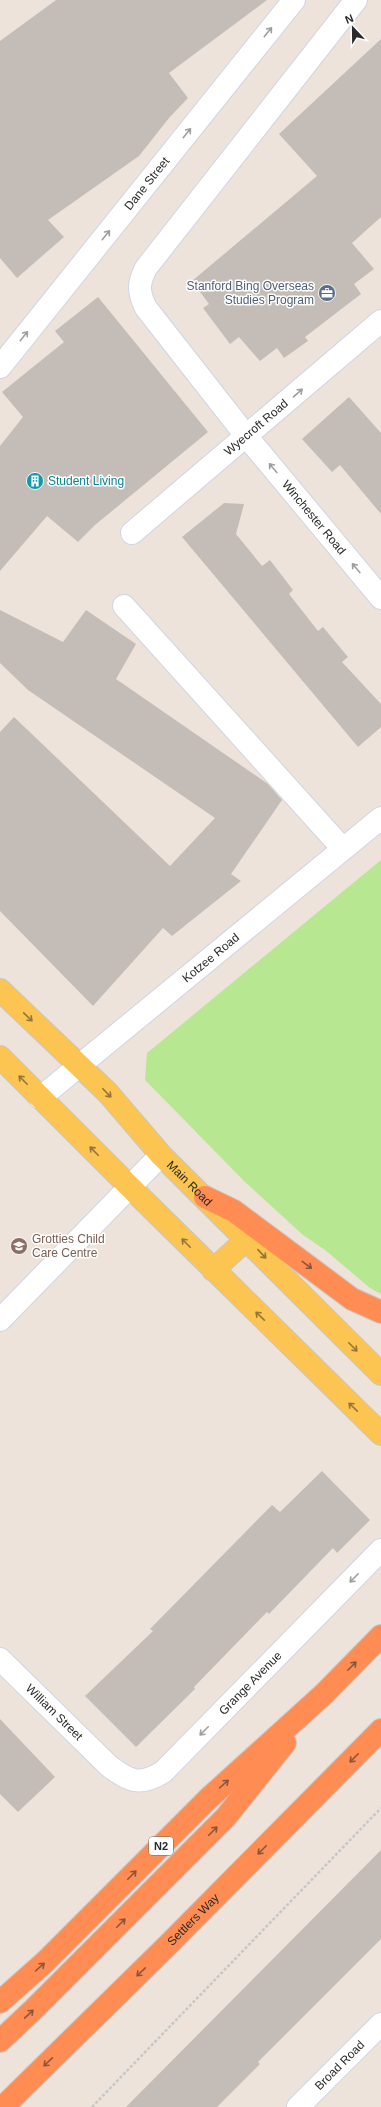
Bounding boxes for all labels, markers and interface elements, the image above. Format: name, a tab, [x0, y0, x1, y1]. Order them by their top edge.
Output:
north arrow	[333, 8, 373, 48]
text: N	[343, 12, 355, 26]
one-way arrow	[264, 26, 273, 37]
one-way arrow	[183, 128, 191, 139]
street label: Dane Street	[121, 154, 173, 213]
one-way arrow	[101, 229, 110, 240]
place label: Stanford Bing Overseas Studies Program	[187, 279, 314, 307]
office icon: Stanford Bing Overseas Studies Program	[317, 283, 337, 303]
one-way arrow	[20, 331, 29, 342]
one-way arrow	[292, 388, 303, 397]
street label: Wyecroft Road	[221, 396, 291, 458]
one-way arrow	[268, 462, 277, 473]
building icon: Student Living	[25, 471, 45, 491]
place label: Student Living	[48, 474, 124, 488]
street label: Winchester Road	[279, 478, 349, 557]
one-way arrow	[352, 562, 361, 573]
street label: Kotzee Road	[180, 930, 242, 985]
one-way arrow	[23, 1012, 33, 1022]
one-way arrow	[18, 1075, 28, 1085]
one-way arrow	[102, 1088, 112, 1098]
one-way arrow	[89, 1146, 99, 1156]
street label: Main Road	[164, 1158, 215, 1209]
place label: Grotties Child Care Centre	[32, 1232, 105, 1260]
school or university icon: Grotties Child Care Centre	[9, 1236, 29, 1256]
one-way arrow	[181, 1238, 191, 1248]
one-way arrow	[257, 1249, 267, 1259]
one-way arrow	[301, 1261, 312, 1269]
one-way arrow	[255, 1311, 265, 1321]
one-way arrow	[348, 1342, 358, 1352]
one-way arrow	[348, 1402, 358, 1412]
one-way arrow	[349, 1573, 359, 1583]
street label: Grange Avenue	[216, 1648, 285, 1718]
one-way arrow	[347, 1661, 356, 1671]
street label: William Street	[23, 1681, 86, 1744]
one-way arrow	[199, 1726, 209, 1736]
one-way arrow	[349, 1753, 359, 1763]
one-way arrow	[219, 1779, 230, 1788]
one-way arrow	[208, 1826, 218, 1836]
road number: N2	[149, 1837, 173, 1855]
one-way arrow	[257, 1845, 267, 1855]
one-way arrow	[127, 1870, 137, 1880]
street label: Settlers Way	[164, 1891, 222, 1949]
one-way arrow	[116, 1918, 126, 1928]
one-way arrow	[35, 1962, 45, 1972]
one-way arrow	[136, 1967, 146, 1977]
one-way arrow	[24, 2010, 34, 2019]
street label: Broad Road	[312, 2038, 367, 2093]
one-way arrow	[43, 2058, 53, 2067]

